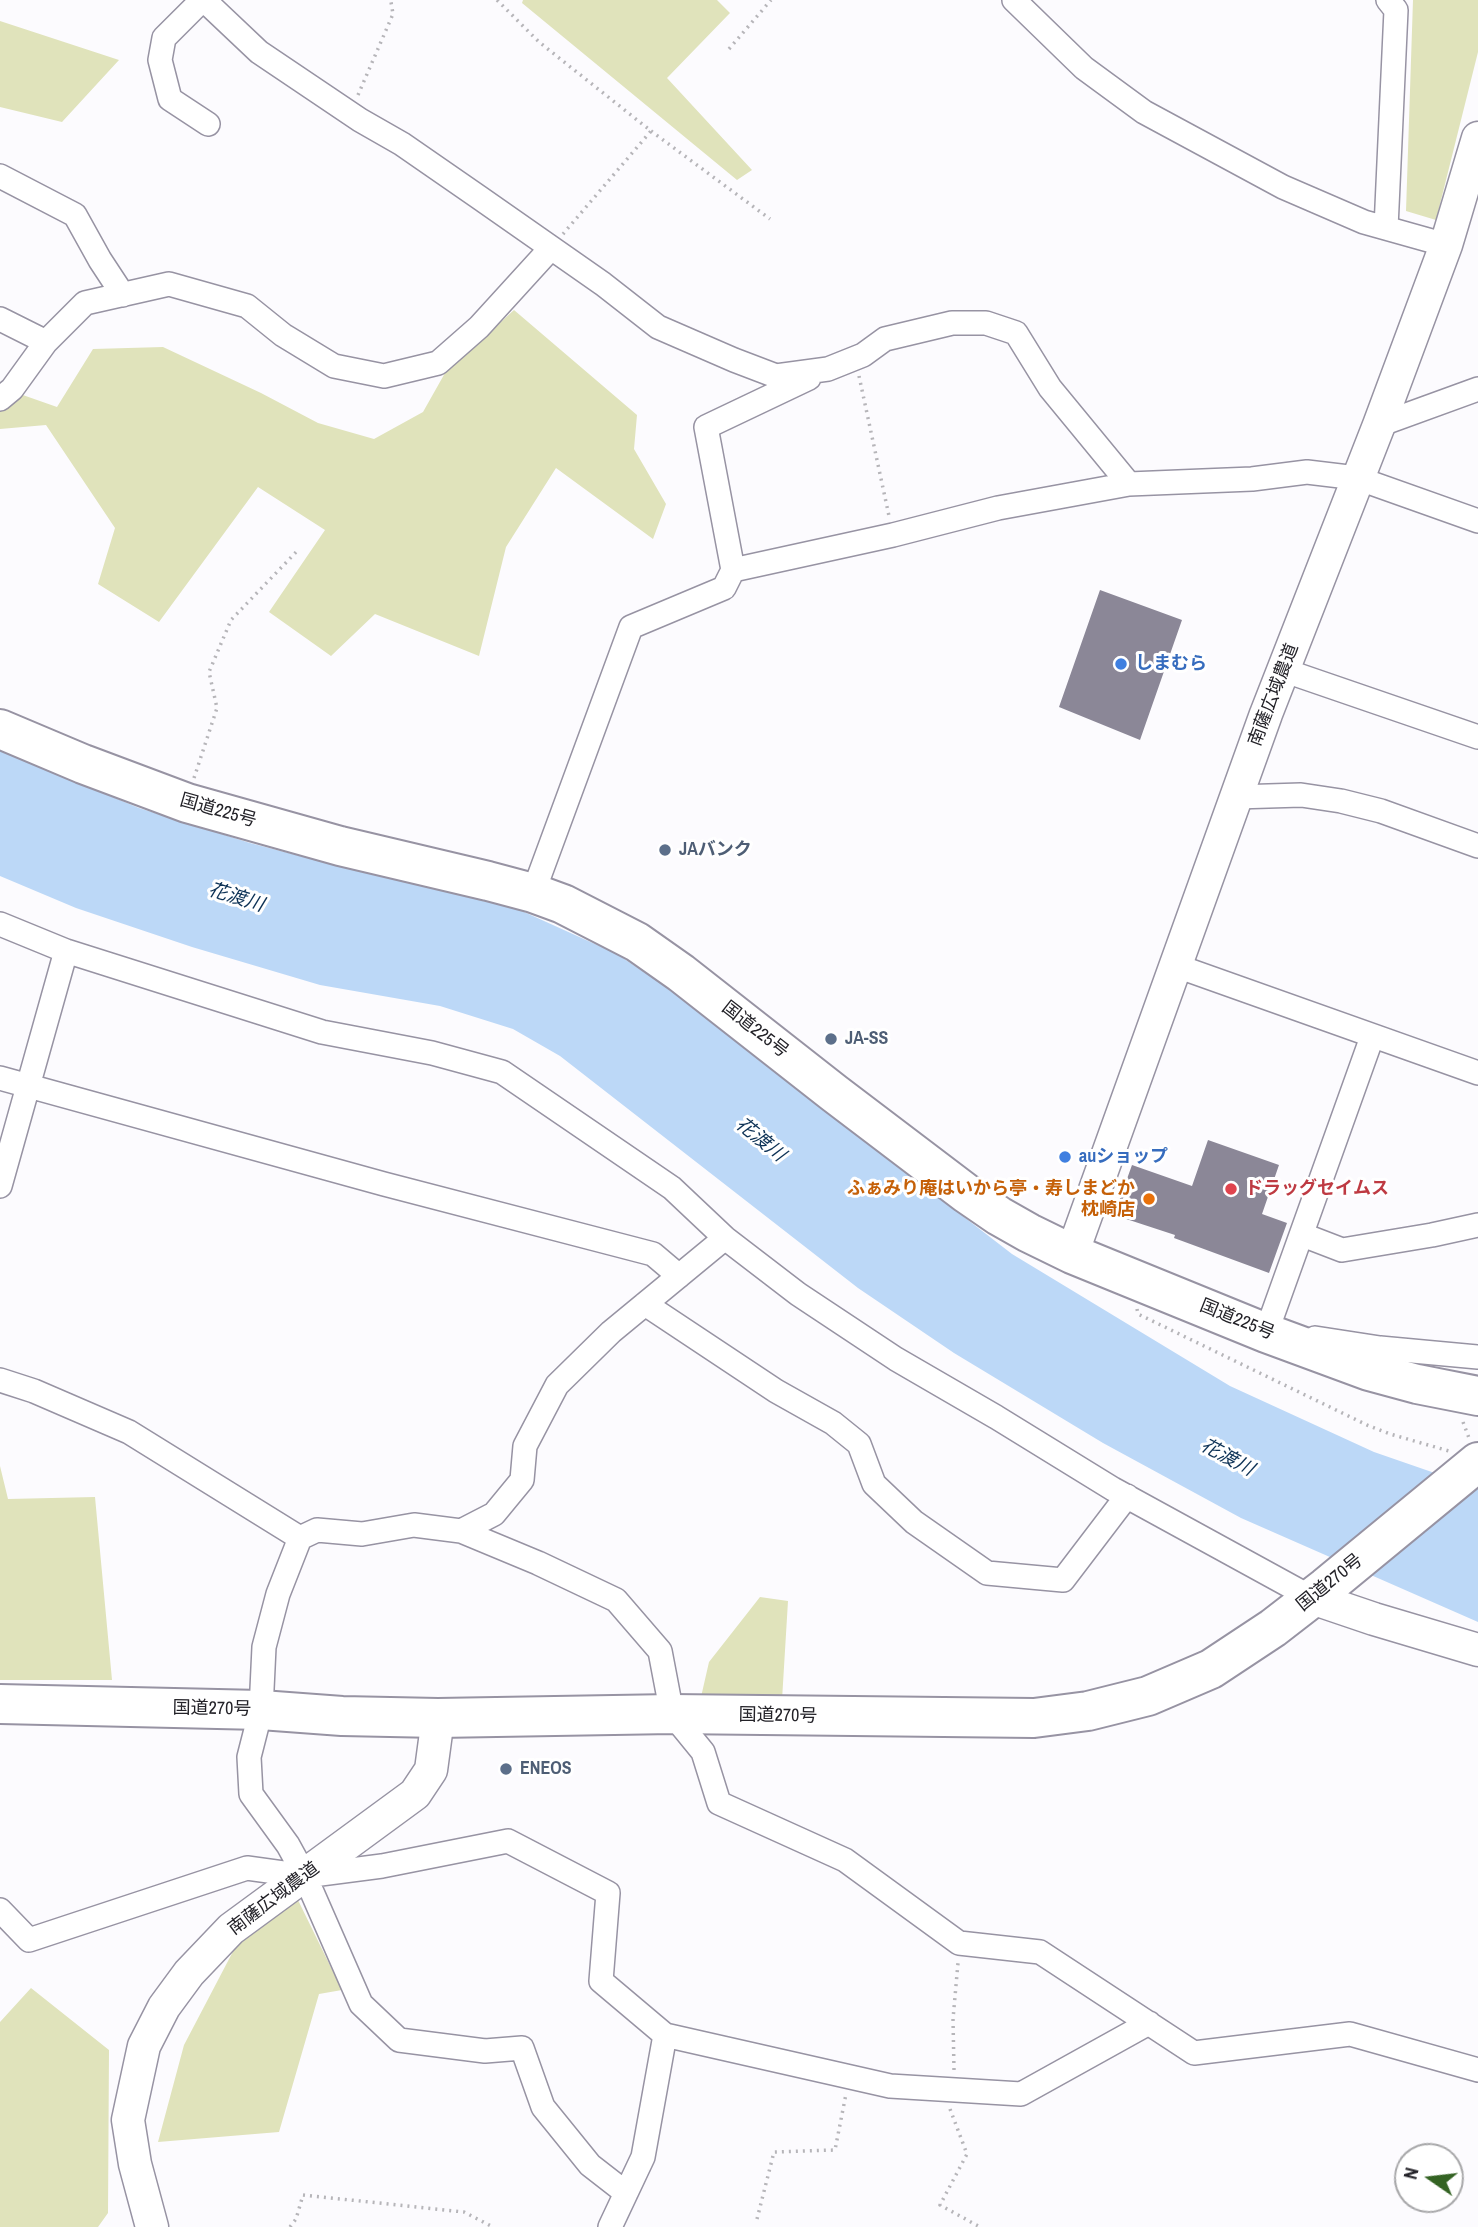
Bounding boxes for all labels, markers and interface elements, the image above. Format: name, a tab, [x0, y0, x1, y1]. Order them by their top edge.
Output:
street label: 南薩広域農道	[1245, 641, 1303, 749]
place label: しまむら	[1135, 653, 1207, 675]
marker: しまむら	[1113, 656, 1129, 672]
street label: 国道225号	[177, 790, 259, 832]
place label: JAバンク	[679, 839, 752, 861]
marker: JAバンク	[657, 842, 673, 858]
water label: 花渡川	[205, 879, 267, 917]
street label: 国道225号	[717, 997, 793, 1063]
place label: JA-SS	[845, 1028, 888, 1050]
marker: JA-SS	[823, 1031, 839, 1047]
water label: 花渡川	[731, 1113, 789, 1167]
place label: auショップ	[1079, 1146, 1168, 1168]
marker: auショップ	[1057, 1149, 1073, 1165]
place label: ふぁみり庵はいから亭・寿しまどか 枕崎店	[847, 1178, 1135, 1220]
place label: ドラッグセイムス	[1245, 1178, 1389, 1200]
marker: ドラッグセイムス	[1223, 1181, 1239, 1197]
marker: ふぁみり庵はいから亭・寿しまどか 枕崎店	[1141, 1191, 1157, 1207]
street label: 国道225号	[1197, 1295, 1277, 1345]
water label: 花渡川	[1196, 1435, 1258, 1481]
street label: 国道270号	[1293, 1550, 1367, 1616]
street label: 国道270号	[173, 1698, 251, 1720]
street label: 国道270号	[739, 1705, 817, 1727]
place label: ENEOS	[520, 1758, 572, 1780]
marker: ENEOS	[498, 1761, 514, 1777]
street label: 南薩広域農道	[224, 1858, 324, 1940]
north arrow	[1394, 2143, 1464, 2213]
text: N	[1397, 2165, 1425, 2182]

